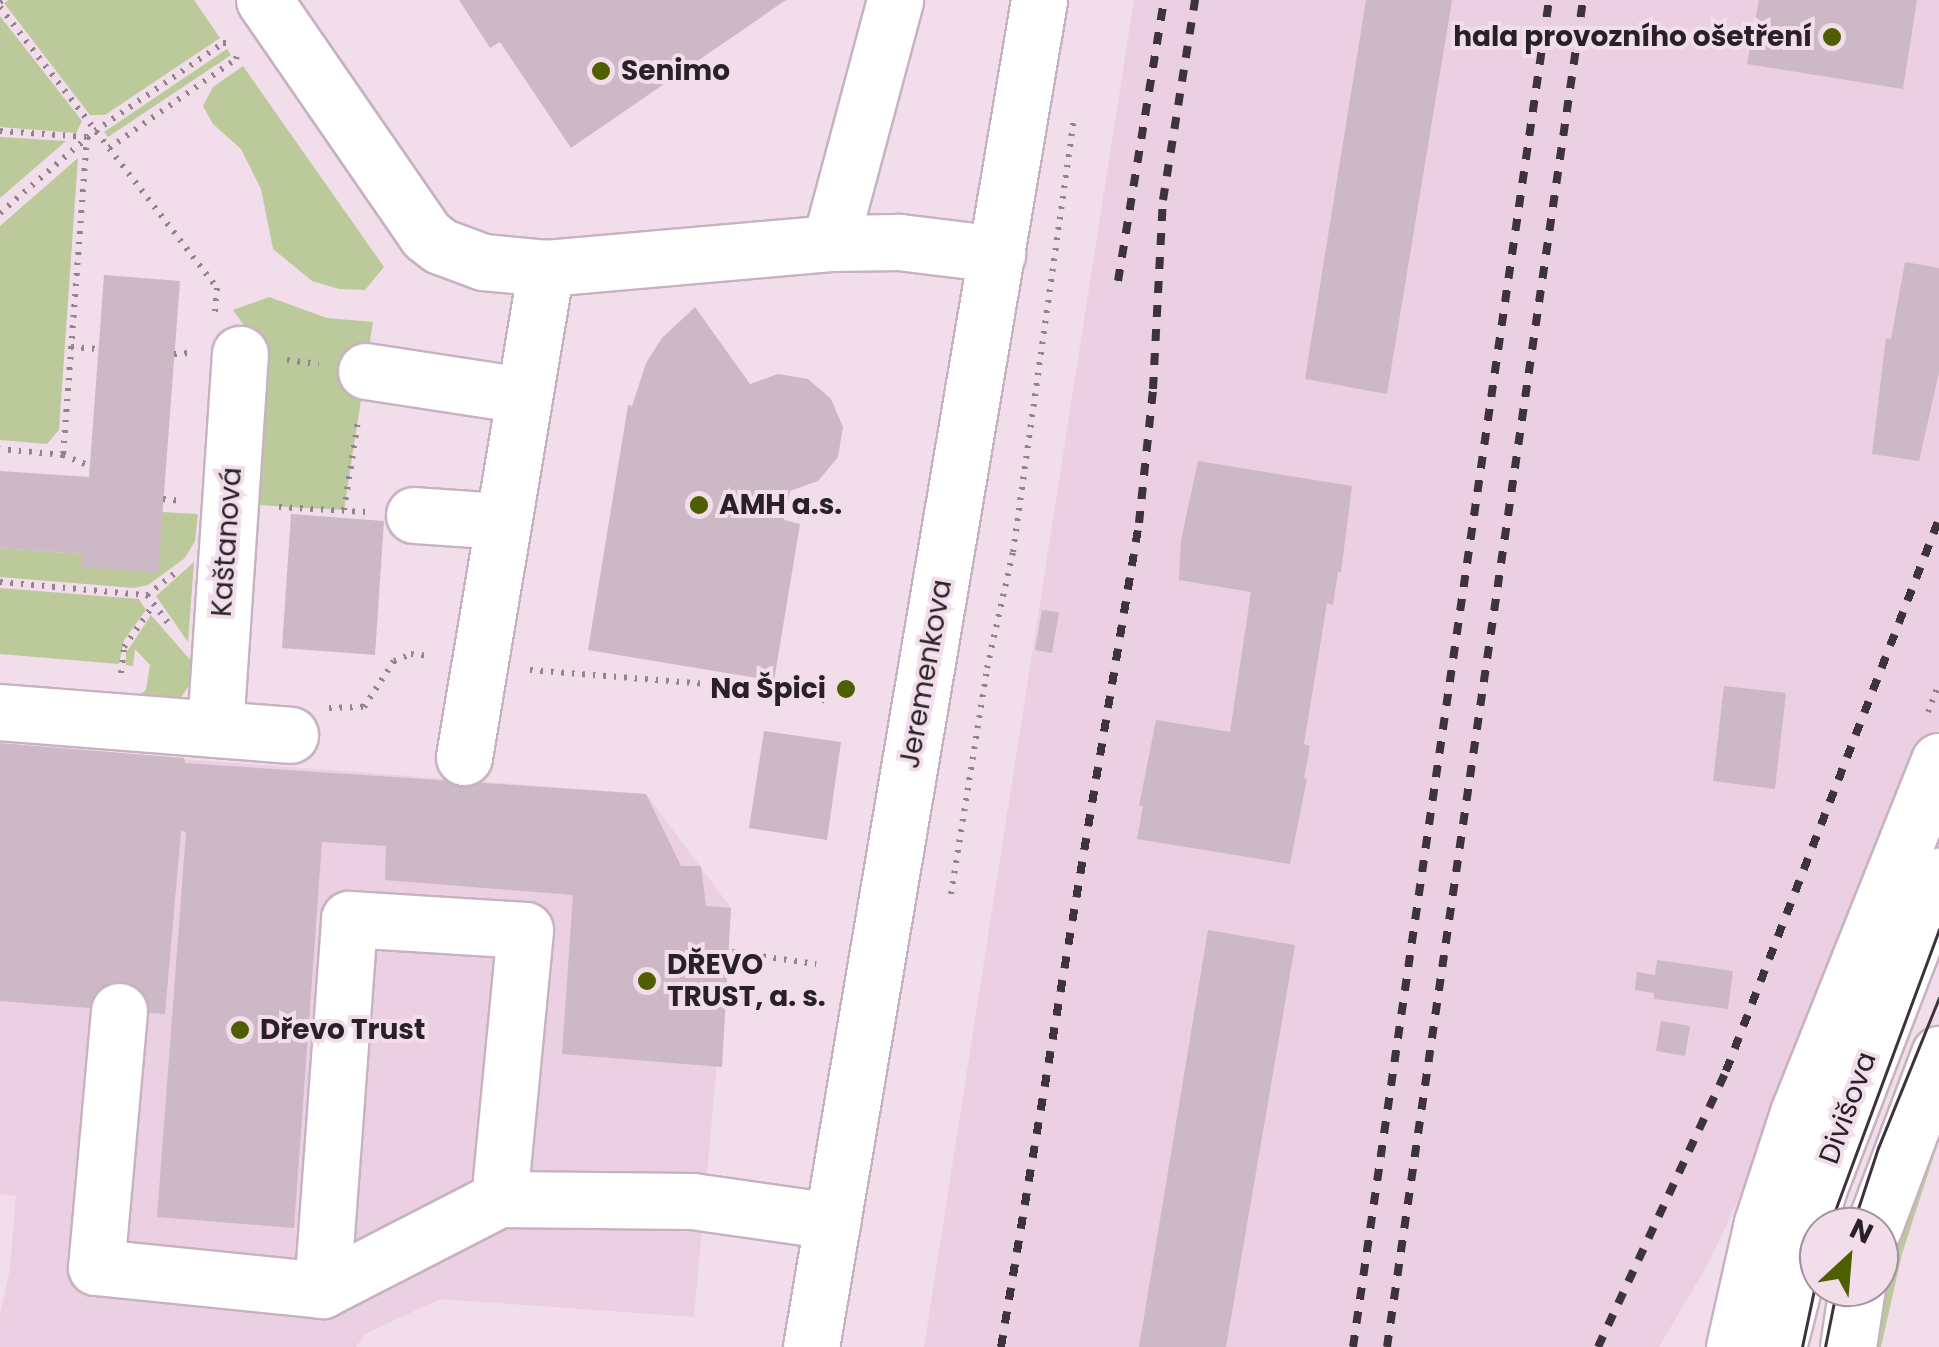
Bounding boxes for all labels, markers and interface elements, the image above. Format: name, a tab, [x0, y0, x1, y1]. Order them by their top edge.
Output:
place label: hala provozního ošetření	[1453, 20, 1812, 54]
marker: hala provozního ošetření	[1821, 26, 1843, 48]
place label: Senimo	[621, 54, 730, 88]
marker: Senimo	[590, 60, 612, 82]
street label: Kaštanová	[205, 466, 249, 618]
place label: AMH a.s.	[719, 488, 842, 522]
marker: AMH a.s.	[688, 494, 710, 516]
street label: Jeremenkova	[893, 577, 959, 771]
place label: Na Špici	[710, 672, 826, 706]
marker: Na Špici	[835, 678, 857, 700]
place label: DŘEVO TRUST, a. s.	[667, 948, 826, 1014]
marker: DŘEVO TRUST, a. s.	[636, 970, 658, 992]
place label: Dřevo Trust	[260, 1013, 425, 1047]
marker: Dřevo Trust	[229, 1019, 251, 1041]
street label: Divišova	[1812, 1048, 1884, 1168]
north arrow	[1799, 1207, 1899, 1307]
text: N	[1843, 1209, 1880, 1254]

